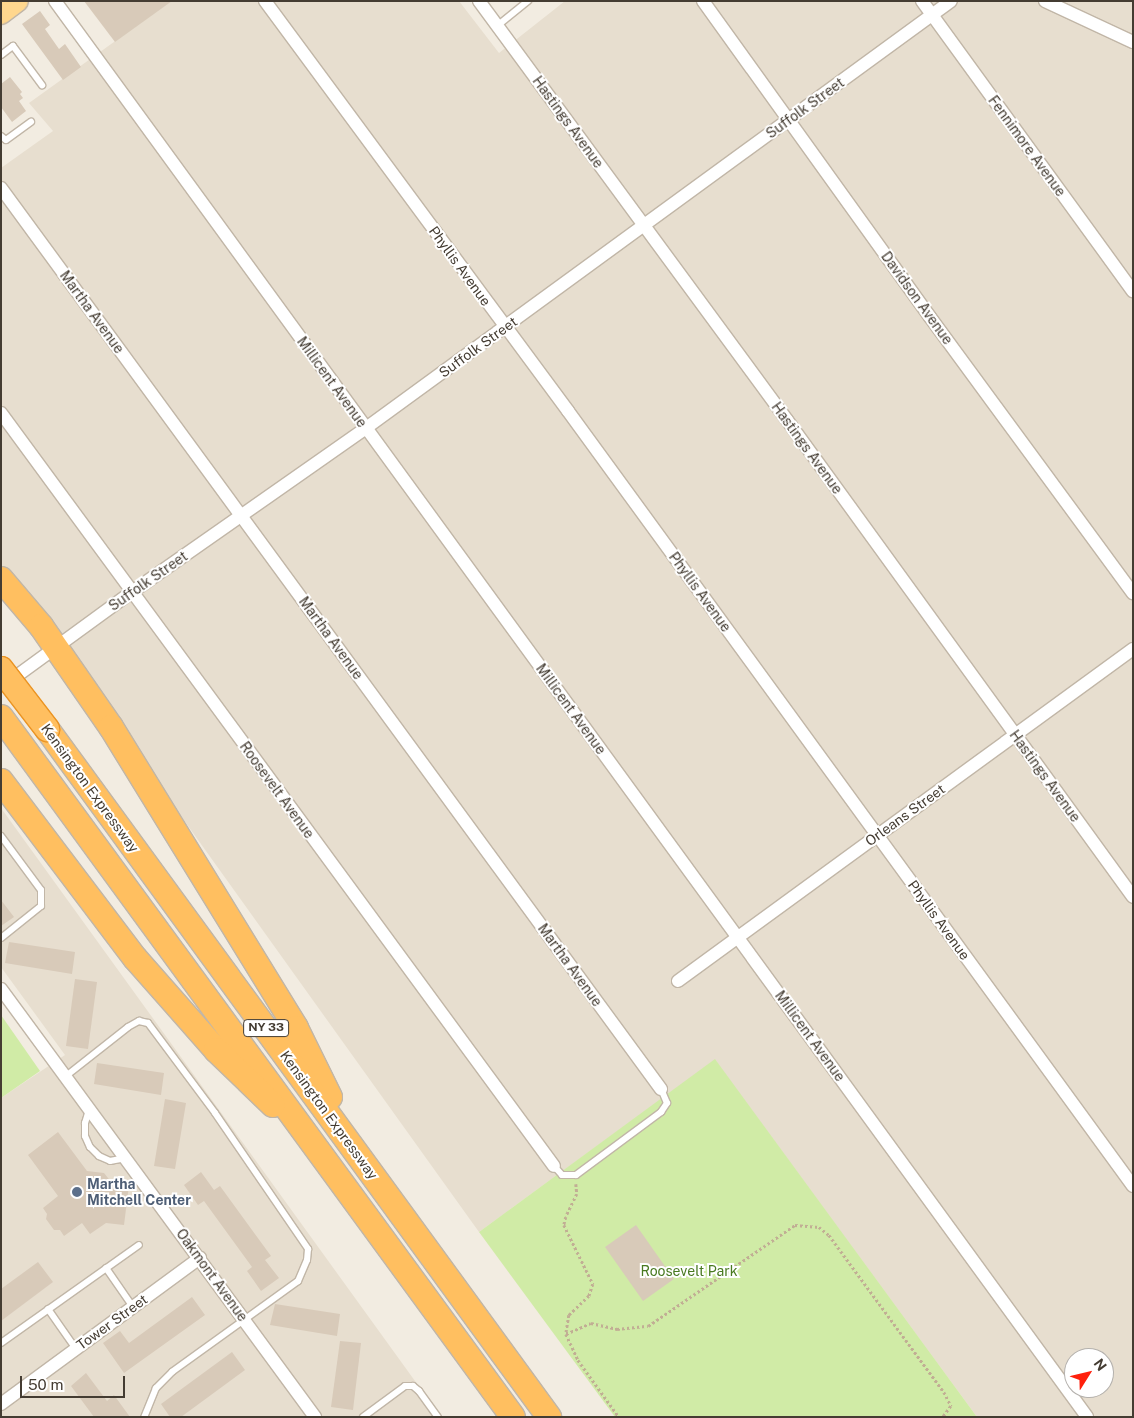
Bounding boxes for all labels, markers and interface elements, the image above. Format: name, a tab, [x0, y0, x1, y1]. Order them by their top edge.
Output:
street label: Hastings Avenue	[529, 73, 607, 171]
street label: Suffolk Street	[763, 74, 847, 142]
street label: Fennimore Avenue	[985, 92, 1069, 200]
street label: Phyllis Avenue	[425, 223, 495, 309]
street label: Davidson Avenue	[878, 248, 956, 348]
street label: Martha Avenue	[56, 267, 128, 357]
street label: Suffolk Street	[436, 313, 520, 381]
street label: Millicent Avenue	[294, 333, 370, 431]
street label: Hastings Avenue	[768, 399, 846, 497]
street label: Suffolk Street	[105, 548, 191, 614]
street label: Phyllis Avenue	[665, 549, 735, 635]
street label: Martha Avenue	[295, 593, 367, 683]
street label: Millicent Avenue	[533, 660, 609, 758]
street label: Kensington Expressway	[38, 720, 142, 856]
street label: Hastings Avenue	[1006, 727, 1084, 825]
street label: Roosevelt Avenue	[236, 738, 318, 842]
street label: Orleans Street	[862, 780, 948, 850]
street label: Phyllis Avenue	[904, 877, 974, 963]
street label: Martha Avenue	[534, 920, 606, 1010]
street label: Millicent Avenue	[772, 987, 848, 1085]
road number: NY 33	[242, 1018, 290, 1038]
street label: Kensington Expressway	[277, 1047, 381, 1183]
place label: Martha Mitchell Center	[87, 1176, 191, 1208]
marker: Martha Mitchell Center	[71, 1186, 83, 1198]
street label: Oakmont Avenue	[173, 1225, 251, 1325]
park label: Roosevelt Park	[640, 1263, 738, 1279]
street label: Tower Street	[73, 1291, 151, 1353]
north arrow	[1064, 1348, 1114, 1398]
text: N	[1091, 1356, 1110, 1374]
scale bar	[22, 1366, 128, 1398]
text: 50 m	[28, 1376, 63, 1393]

